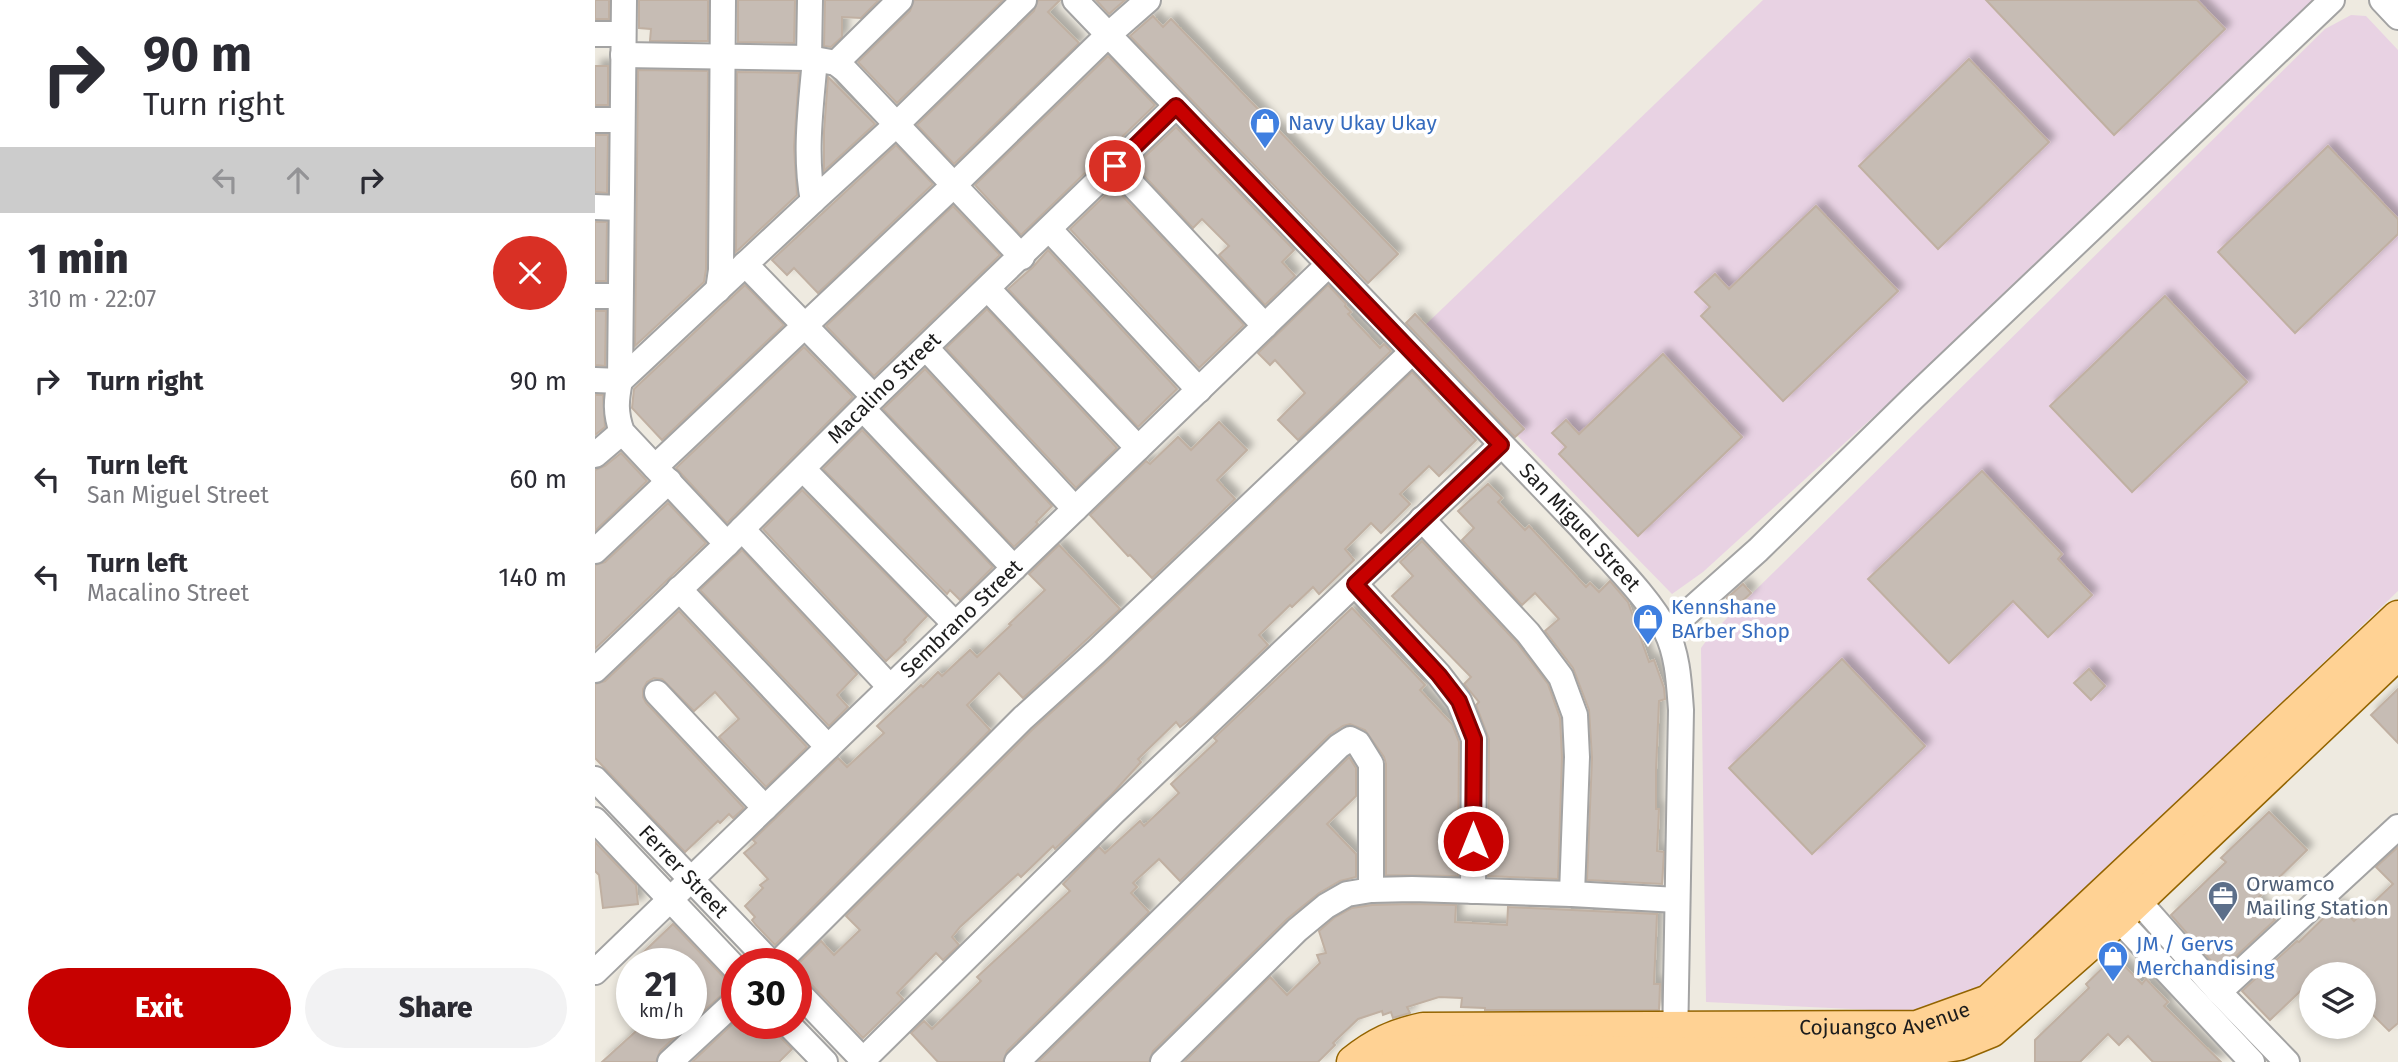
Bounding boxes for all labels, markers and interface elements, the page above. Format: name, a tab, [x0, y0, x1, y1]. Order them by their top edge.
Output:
text: 90 m	[143, 25, 252, 84]
icon: right	[28, 28, 119, 119]
text: Turn right	[143, 85, 285, 123]
shop icon: Navy Ukay Ukay	[1248, 106, 1282, 150]
place label: Navy Ukay Ukay	[1288, 110, 1437, 136]
pin	[1085, 136, 1145, 196]
icon: arrive	[1096, 147, 1134, 185]
icon: left	[206, 161, 244, 199]
icon: ahead	[279, 161, 317, 199]
icon: right	[352, 161, 390, 199]
text: 1 min	[28, 234, 129, 284]
button: close	[493, 236, 567, 310]
text: 310 m · 22:07	[28, 285, 156, 313]
street label: Macalino Street	[822, 327, 946, 449]
icon: right	[28, 362, 66, 400]
text: Turn right	[87, 366, 204, 397]
text: 90 m	[510, 366, 567, 397]
text: Turn left	[87, 450, 188, 481]
street label: San Miguel Street	[1514, 458, 1646, 597]
icon: left	[28, 460, 66, 498]
text: 60 m	[509, 464, 567, 495]
text: San Miguel Street	[87, 481, 269, 509]
text: Turn left	[87, 548, 188, 579]
street label: Sembrano Street	[895, 554, 1028, 683]
icon: left	[28, 558, 66, 596]
text: 140 m	[498, 562, 567, 593]
text: Macalino Street	[87, 579, 249, 607]
place label: Kennshane BArber Shop	[1671, 594, 1790, 644]
shop icon: Kennshane BArber Shop	[1631, 602, 1665, 646]
position arrow	[1436, 804, 1510, 878]
street label: Ferrer Street	[633, 820, 734, 924]
place label: Orwamco Mailing Station	[2246, 871, 2389, 921]
office icon: Orwamco Mailing Station	[2206, 879, 2240, 923]
place label: JM / Gervs Merchandising	[2136, 931, 2275, 981]
shop icon: JM / Gervs Merchandising	[2096, 939, 2130, 983]
speed limit sign: 30	[721, 948, 812, 1039]
map controls	[2299, 962, 2376, 1039]
button: layers	[2299, 962, 2376, 1039]
text: 21	[645, 963, 678, 1005]
button: Exit	[28, 968, 291, 1048]
button: Share	[305, 968, 567, 1048]
street label: Cojuangco Avenue	[1799, 996, 1974, 1040]
text: km/h	[639, 1000, 684, 1022]

